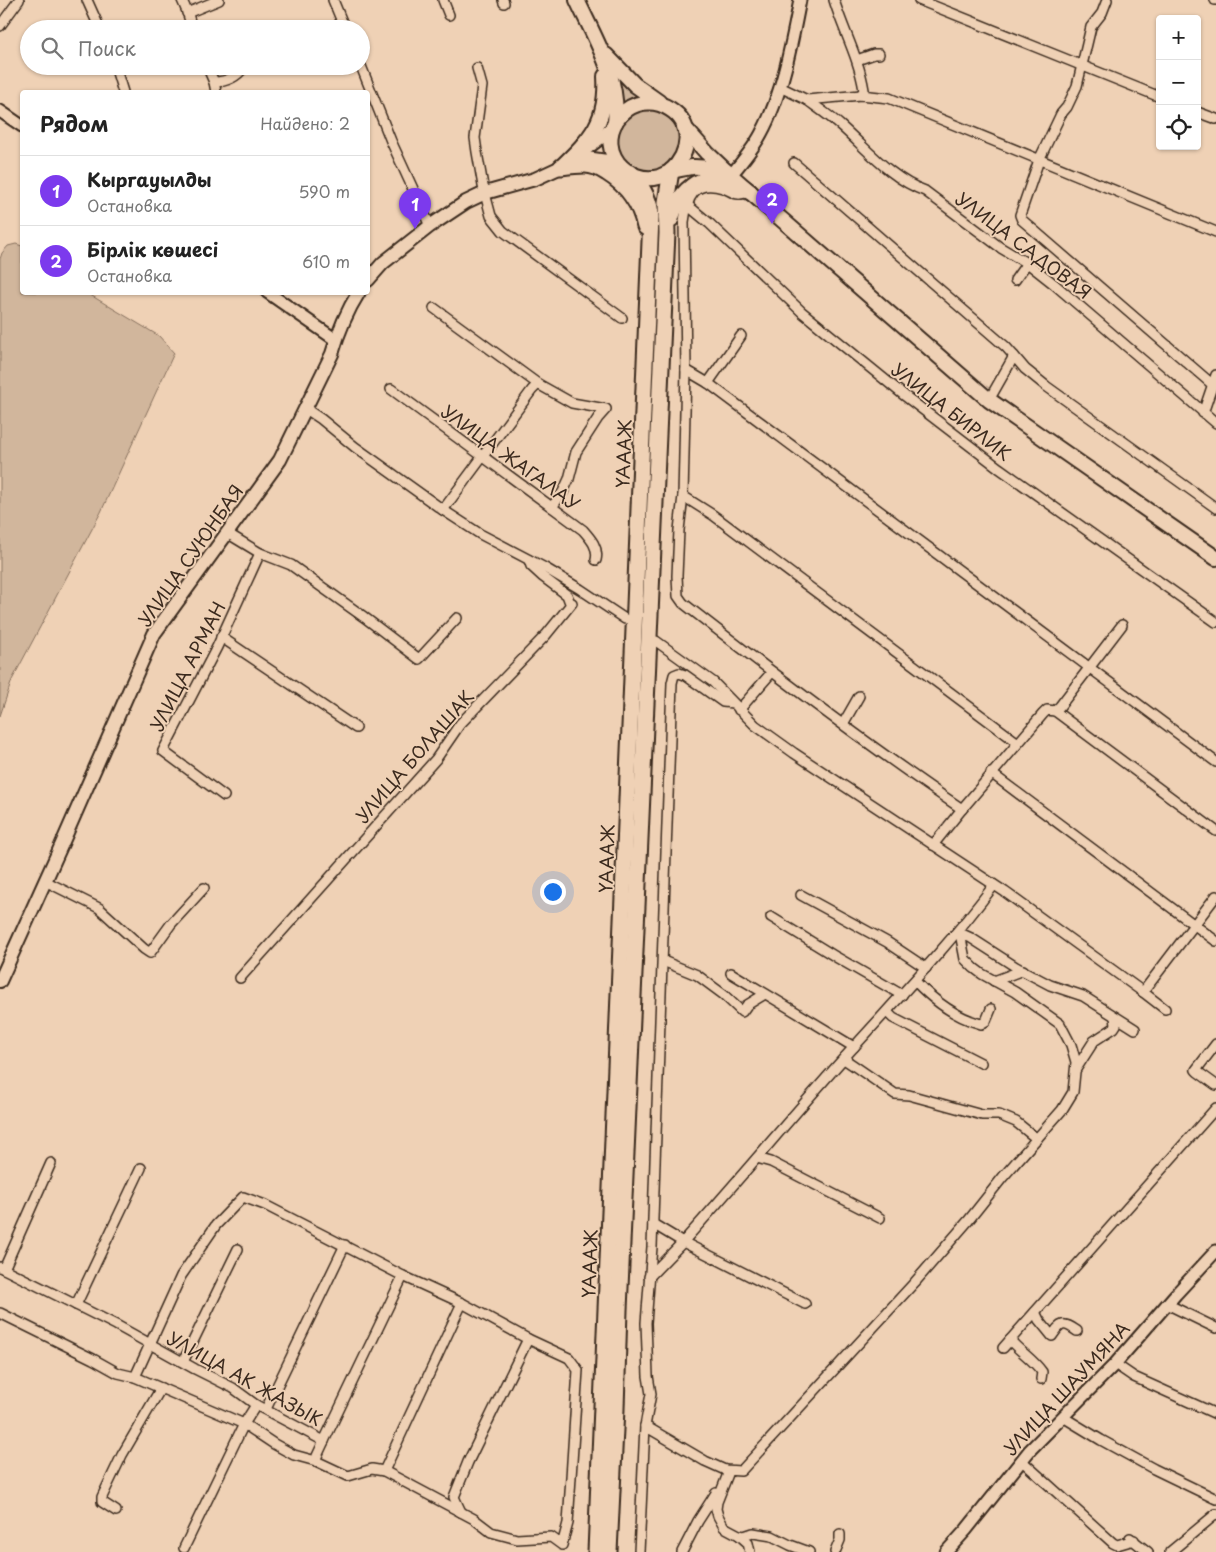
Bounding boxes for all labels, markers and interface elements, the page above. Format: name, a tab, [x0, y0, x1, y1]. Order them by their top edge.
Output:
map controls	[1156, 15, 1201, 150]
button: +	[1156, 15, 1201, 60]
search box	[20, 20, 370, 75]
icon: search	[38, 34, 66, 62]
text: Поиск	[78, 34, 136, 62]
button: −	[1156, 60, 1201, 105]
button: locate	[1156, 105, 1201, 150]
text: Рядом	[40, 107, 108, 139]
text: Найдено: 2	[260, 111, 350, 135]
text: Кыргауылды	[87, 165, 212, 193]
text: 1	[52, 179, 60, 203]
text: 590 m	[298, 179, 350, 203]
pin: 2	[756, 183, 788, 224]
street label: УЛИЦА САДОВАЯ	[950, 185, 1098, 305]
pin: 1	[399, 188, 431, 229]
text: Остановка	[87, 193, 172, 217]
text: Бірлік көшесі	[87, 235, 218, 263]
text: 2	[50, 249, 62, 273]
text: 610 m	[302, 249, 350, 273]
text: Остановка	[87, 263, 172, 287]
street label: УЛИЦА БИРЛИК	[886, 356, 1018, 466]
street label: УЛИЦА ЖАГАЛАУ	[436, 397, 586, 517]
street label: ҮАААЖ	[608, 419, 638, 489]
street label: УЛИЦА СУЮНБАЯ	[131, 479, 249, 631]
street label: УЛИЦА АРМАН	[143, 596, 231, 736]
street label: УЛИЦА БОЛАШАК	[349, 684, 479, 828]
street label: ҮАААЖ	[591, 824, 621, 894]
your location	[540, 879, 566, 905]
street label: ҮАААЖ	[574, 1229, 604, 1299]
street label: УЛИЦА ШАУМЯНА	[997, 1315, 1135, 1461]
street label: УЛИЦА АК ЖАЗЫК	[163, 1324, 327, 1432]

